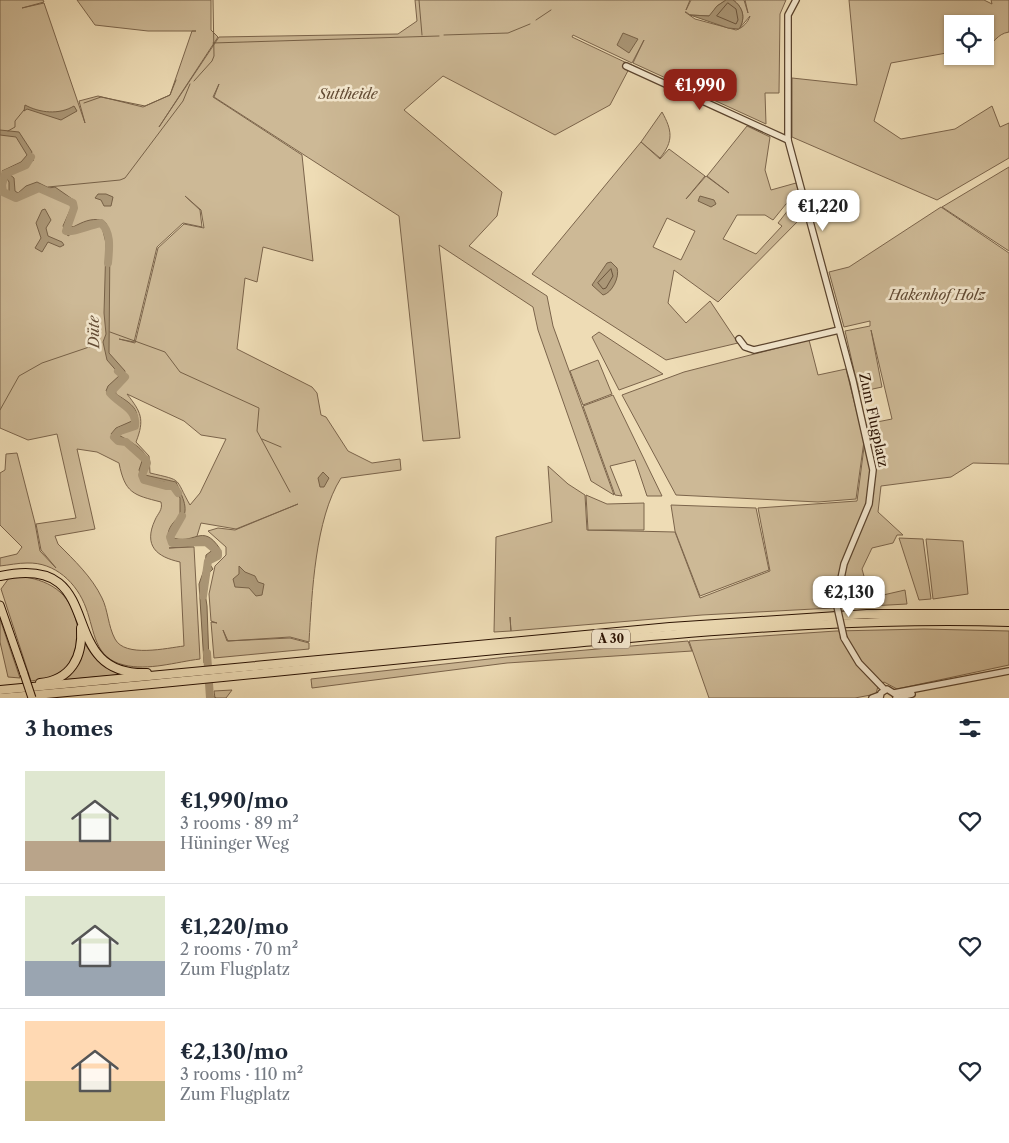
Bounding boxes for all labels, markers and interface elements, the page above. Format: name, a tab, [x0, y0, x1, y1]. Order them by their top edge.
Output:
map controls	[944, 15, 994, 65]
button: locate	[944, 15, 994, 65]
pin: €1,990	[659, 68, 741, 111]
text: €1,990	[675, 75, 725, 95]
park label: Suttheide	[317, 85, 379, 103]
pin: €1,220	[782, 190, 864, 232]
text: €1,220	[798, 196, 848, 216]
park label: Hakenhof Holz	[888, 286, 987, 304]
water label: Düte	[84, 315, 103, 350]
street label: Zum Flugplatz	[855, 371, 893, 469]
pin: €2,130	[808, 576, 890, 618]
text: €2,130	[824, 582, 874, 602]
road number: A 30	[592, 630, 630, 648]
icon: filters	[956, 714, 984, 742]
text: 3 homes	[25, 716, 113, 741]
text: €1,990/mo	[180, 788, 288, 813]
icon: home	[65, 791, 125, 851]
icon: heart	[956, 807, 984, 835]
text: 3 rooms · 89 m²	[180, 813, 299, 833]
text: Hüninger Weg	[180, 833, 289, 853]
text: €1,220/mo	[180, 914, 289, 939]
icon: home	[65, 916, 125, 976]
icon: heart	[956, 932, 984, 960]
text: 2 rooms · 70 m²	[180, 939, 298, 959]
text: Zum Flugplatz	[180, 959, 290, 979]
text: €2,130/mo	[180, 1039, 288, 1064]
icon: home	[65, 1041, 125, 1101]
icon: heart	[956, 1057, 984, 1085]
text: 3 rooms · 110 m²	[180, 1064, 303, 1084]
text: Zum Flugplatz	[180, 1084, 290, 1104]

